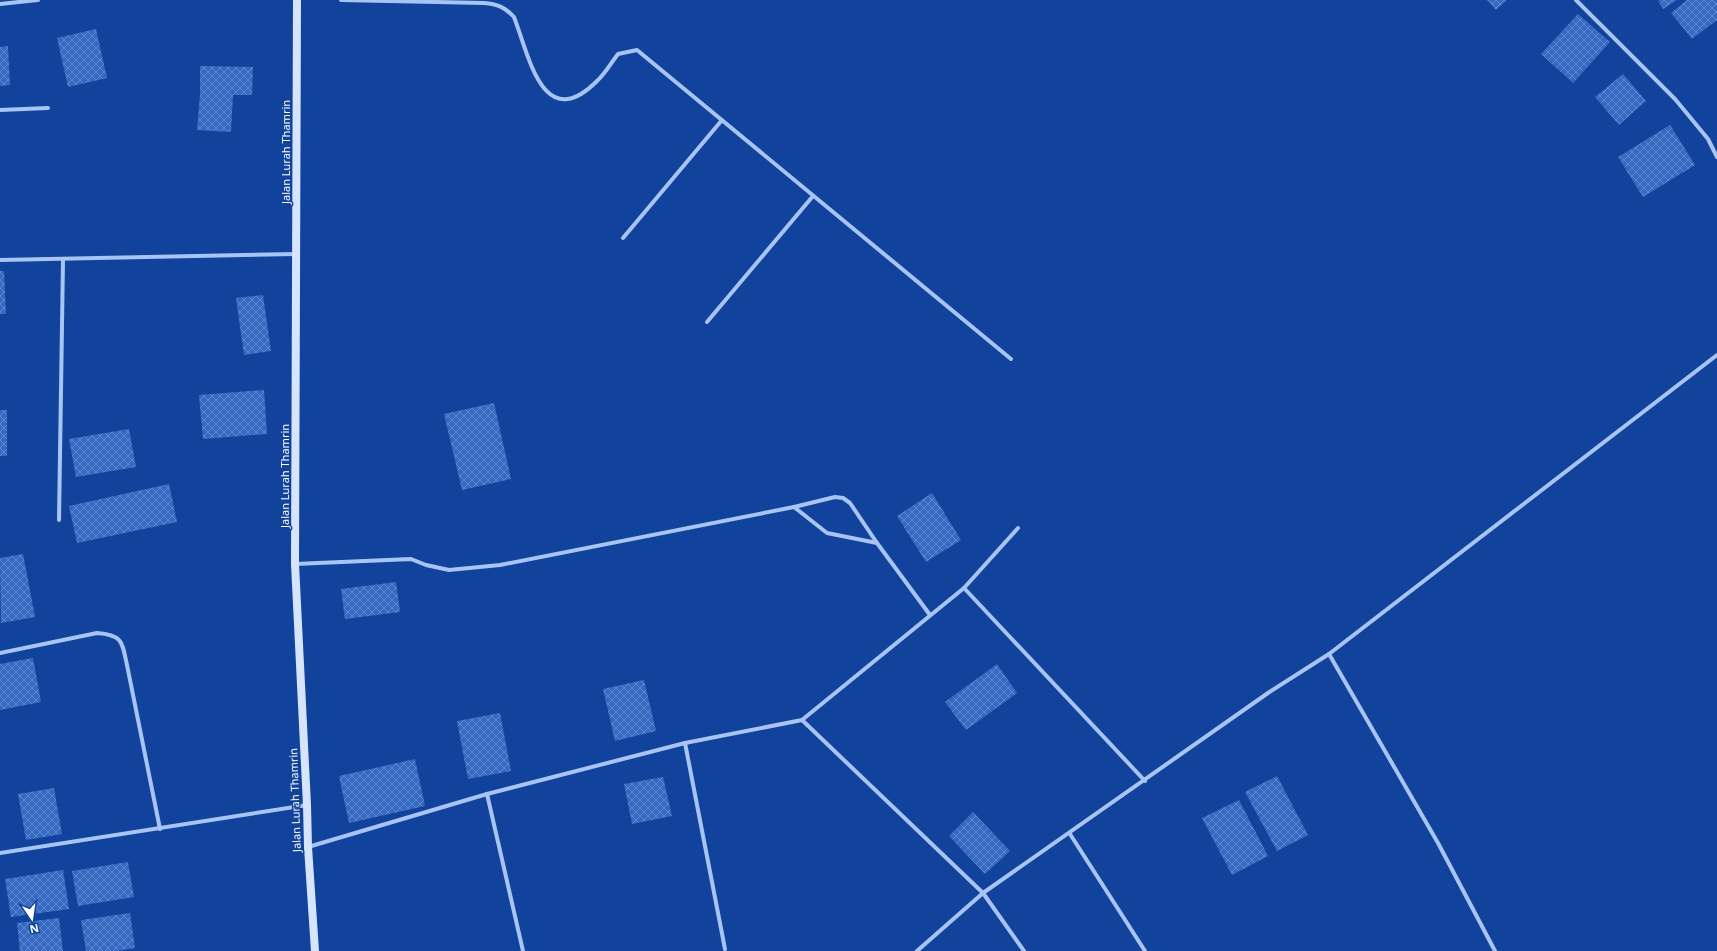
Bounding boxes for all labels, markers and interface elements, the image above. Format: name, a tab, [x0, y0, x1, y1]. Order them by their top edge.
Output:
street label: Jalan Lurah Thamrin	[278, 100, 293, 205]
street label: Jalan Lurah Thamrin	[277, 424, 292, 529]
street label: Jalan Lurah Thamrin	[285, 748, 304, 853]
north arrow	[12, 899, 52, 939]
text: N	[28, 921, 40, 938]

